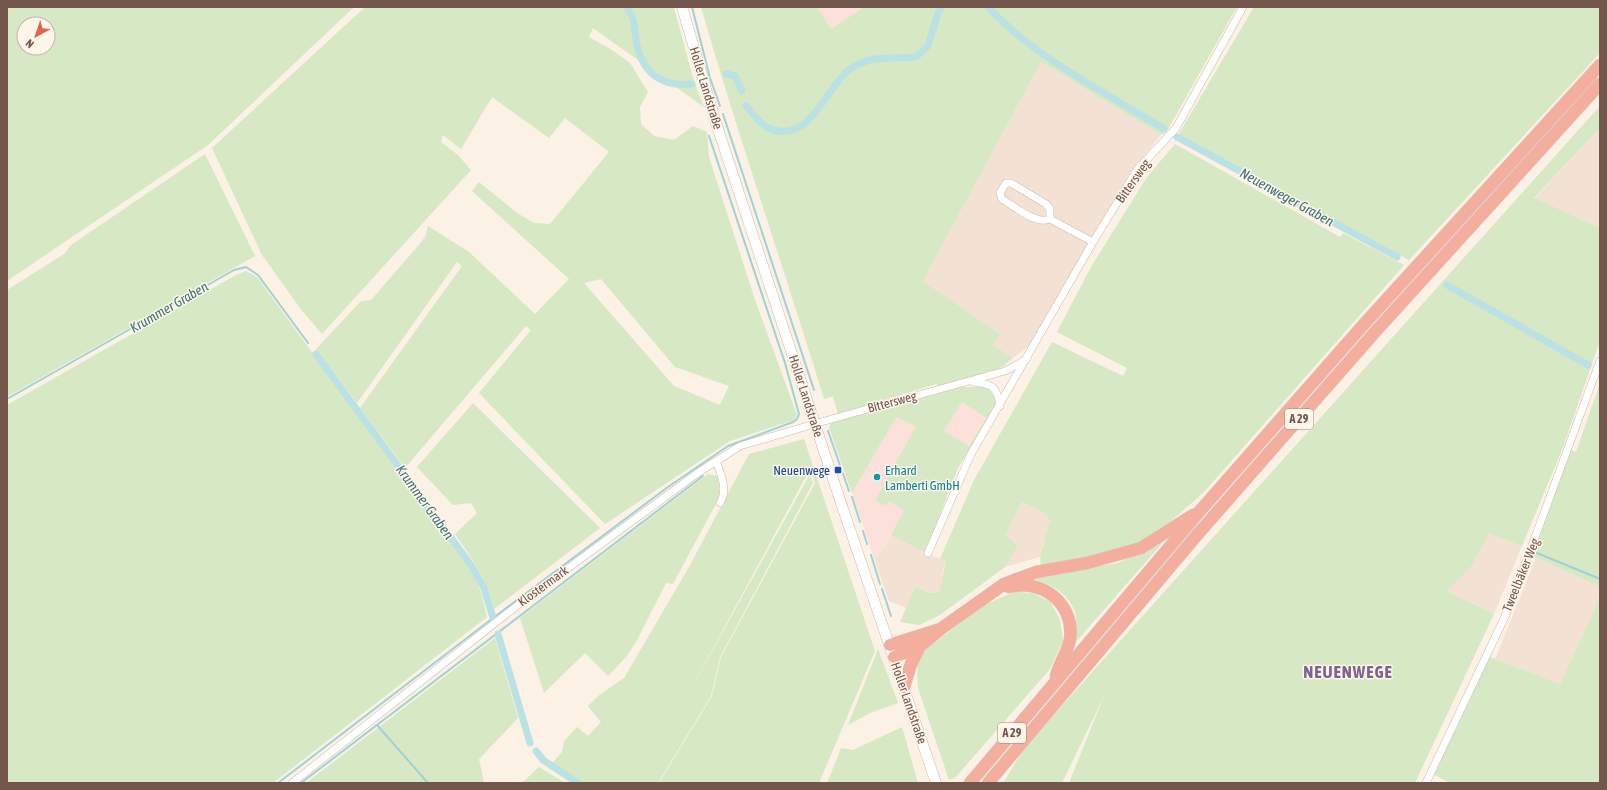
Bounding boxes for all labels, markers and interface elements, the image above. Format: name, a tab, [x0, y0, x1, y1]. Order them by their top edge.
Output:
north arrow	[16, 16, 56, 56]
text: N	[23, 37, 36, 50]
street label: Holler Landstraße	[686, 45, 726, 131]
street label: Bittersweg	[1113, 156, 1154, 206]
water label: Neuenweger Graben	[1237, 165, 1337, 230]
water label: Krummer Graben	[127, 278, 211, 336]
street label: Holler Landstraße	[786, 353, 826, 439]
street label: Bittersweg	[866, 388, 918, 416]
road number: A 29	[1285, 409, 1313, 429]
water label: Krummer Graben	[393, 462, 457, 542]
place label: Neuenwege	[773, 463, 830, 478]
place label: Erhard Lamberti GmbH	[885, 463, 960, 493]
marker: Neuenwege	[833, 465, 843, 475]
marker: Erhard Lamberti GmbH	[872, 472, 882, 482]
street label: Tweelbäker Weg	[1499, 536, 1543, 614]
street label: Klostermark	[515, 563, 571, 609]
street label: Holler Landstraße	[888, 660, 930, 746]
district label: NEUENWEGE	[1303, 662, 1393, 682]
road number: A 29	[998, 723, 1026, 743]

